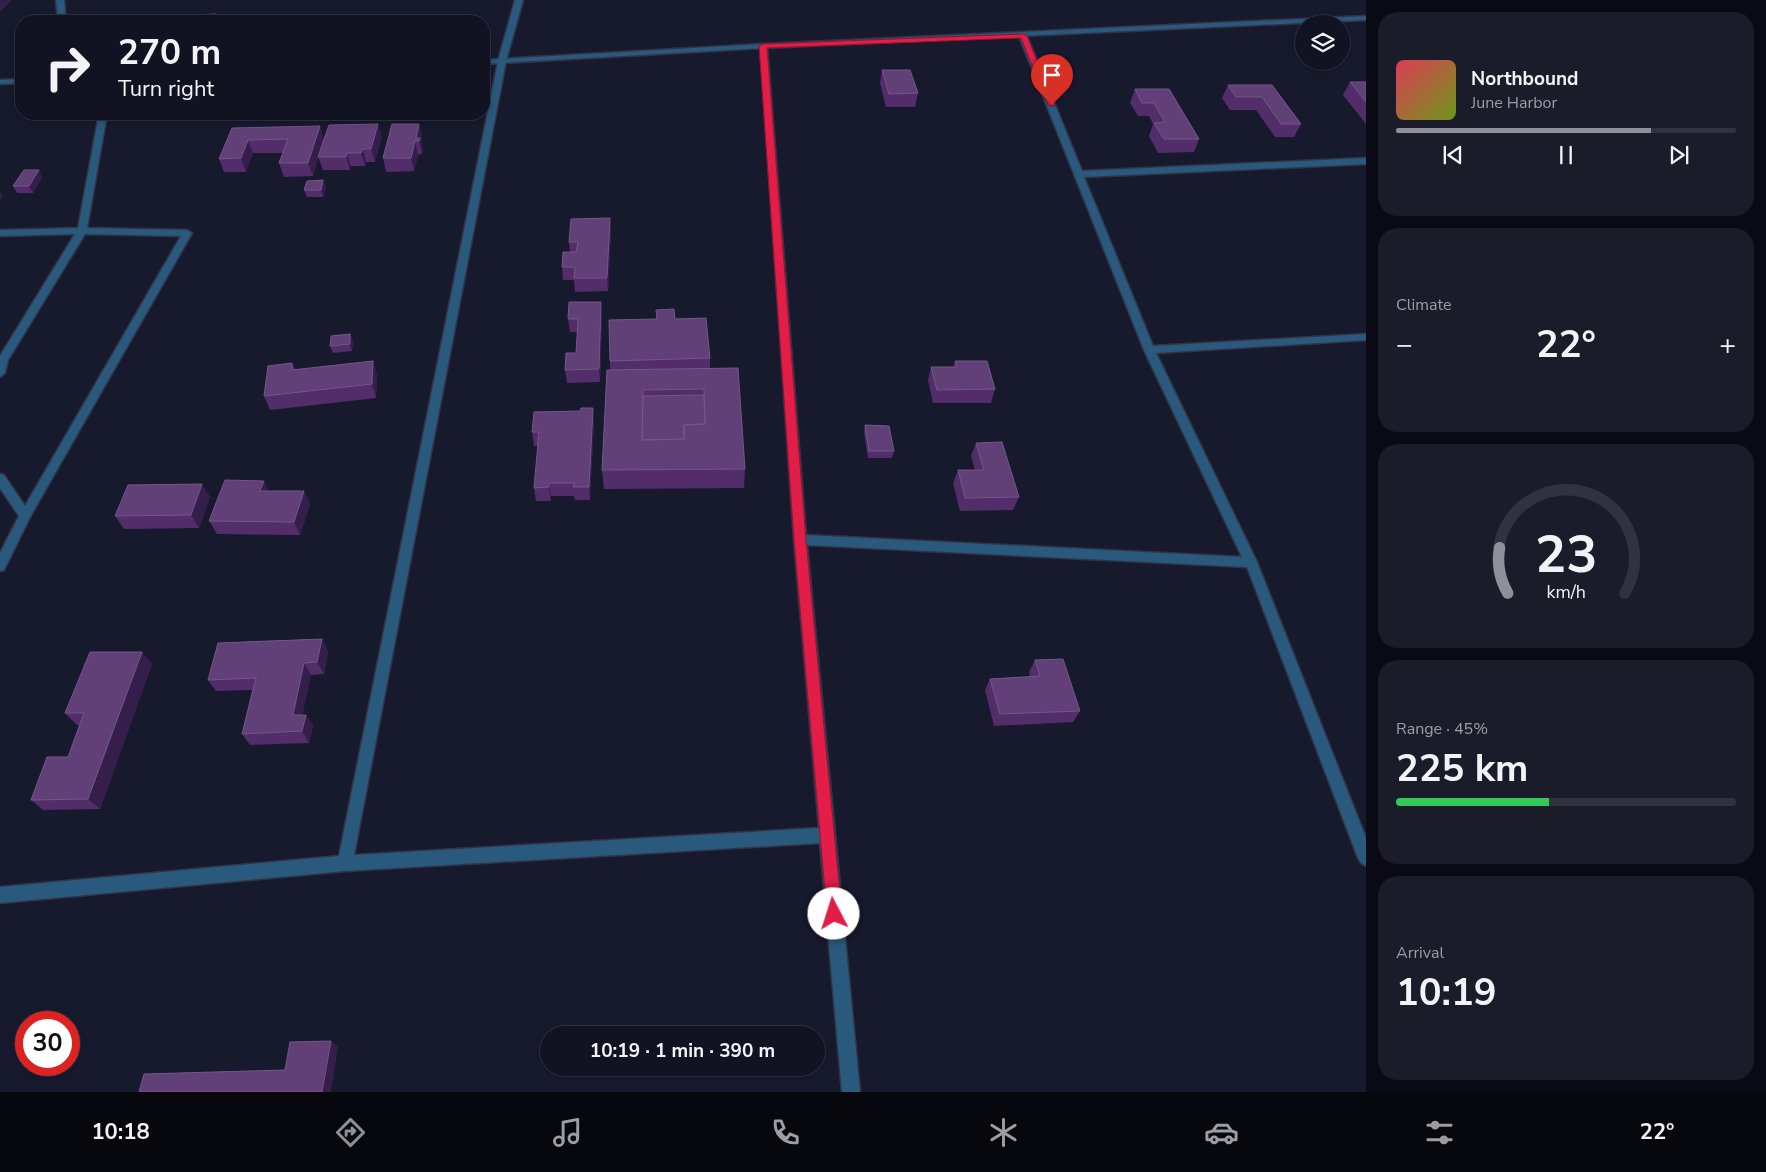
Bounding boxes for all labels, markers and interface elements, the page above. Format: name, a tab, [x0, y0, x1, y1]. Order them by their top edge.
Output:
map controls	[1295, 15, 1350, 70]
button: layers	[1295, 15, 1350, 70]
text: 270 m	[118, 29, 221, 76]
icon: right	[35, 35, 100, 100]
pin	[1031, 54, 1073, 105]
icon: arrive	[1038, 61, 1066, 89]
text: Northbound	[1471, 66, 1578, 92]
text: Turn right	[118, 74, 214, 104]
text: June Harbor	[1471, 92, 1557, 114]
icon: previous	[1439, 141, 1467, 169]
icon: pause	[1552, 141, 1580, 169]
icon: next	[1665, 141, 1693, 169]
text: Climate	[1396, 294, 1451, 316]
text: 22°	[1536, 319, 1596, 370]
text: −	[1396, 326, 1413, 364]
text: +	[1719, 326, 1736, 364]
text: 23	[1535, 519, 1597, 590]
text: km/h	[1546, 580, 1586, 604]
text: Range · 45%	[1396, 718, 1488, 740]
text: 225 km	[1396, 743, 1528, 794]
position arrow	[807, 887, 859, 939]
text: Arrival	[1396, 942, 1444, 964]
text: 10:19	[1396, 967, 1497, 1018]
speed limit sign: 30	[15, 1011, 80, 1076]
text: 10:19 · 1 min · 390 m	[590, 1038, 775, 1064]
icon: directions	[333, 1115, 368, 1150]
icon: music	[550, 1115, 585, 1150]
icon: phone	[768, 1115, 803, 1150]
icon: climate	[986, 1115, 1021, 1150]
icon: car	[1204, 1115, 1239, 1150]
icon: filters	[1422, 1115, 1457, 1150]
text: 10:18	[91, 1117, 150, 1147]
text: 22°	[1640, 1117, 1674, 1147]

